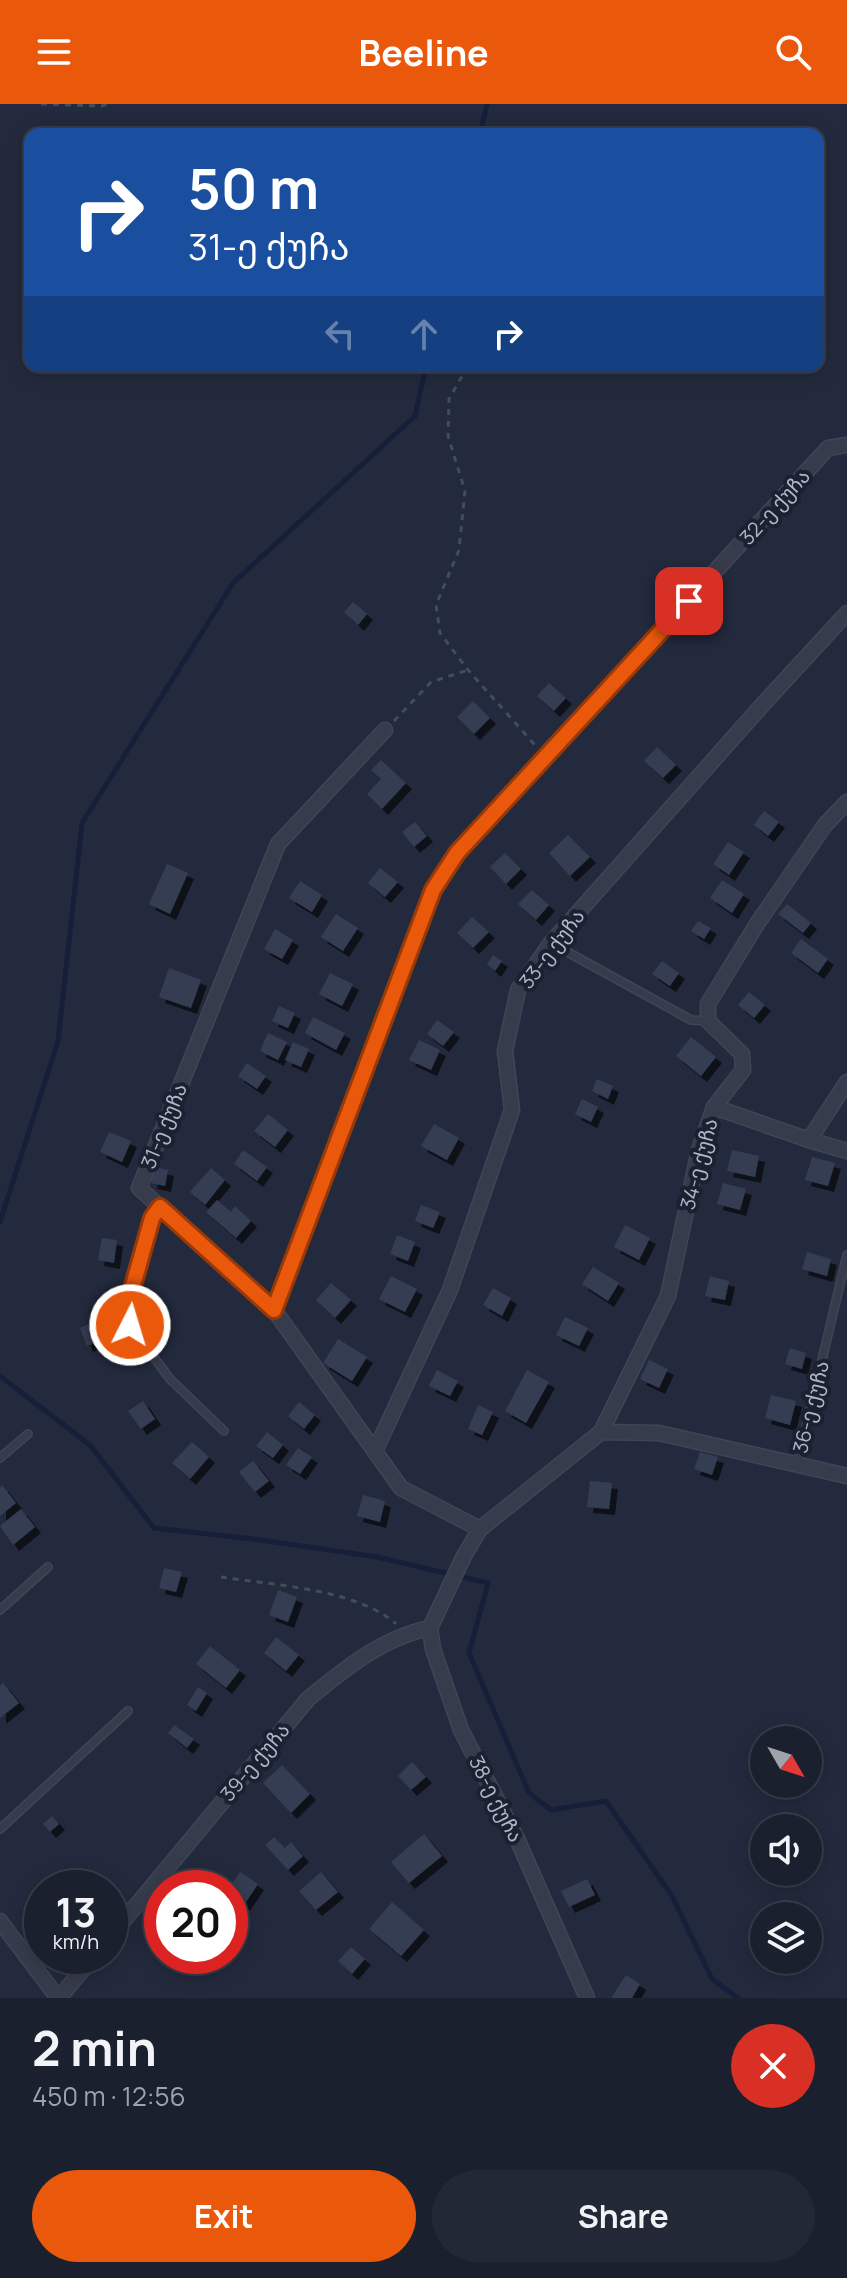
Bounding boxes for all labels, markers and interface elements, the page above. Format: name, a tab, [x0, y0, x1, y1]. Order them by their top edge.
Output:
text: Beeline	[358, 28, 489, 77]
icon: menu	[32, 30, 76, 74]
icon: search	[771, 30, 815, 74]
text: 50 m	[188, 149, 319, 226]
icon: right	[56, 160, 160, 264]
text: 31-ე ქუჩა	[188, 222, 350, 271]
icon: left	[318, 312, 362, 356]
icon: ahead	[402, 312, 446, 356]
icon: right	[486, 312, 530, 356]
street label: 32-ე ქუჩა	[733, 463, 816, 550]
pin	[655, 567, 723, 635]
icon: arrive	[667, 579, 711, 623]
street label: 33-ე ქუჩა	[513, 903, 590, 994]
street label: 31-ე ქუჩა	[134, 1079, 193, 1172]
street label: 34-ე ქუჩა	[673, 1115, 724, 1213]
position arrow	[88, 1283, 172, 1367]
street label: 36-ე ქუჩა	[786, 1358, 835, 1456]
street label: 39-ე ქუჩა	[214, 1717, 295, 1806]
north arrow	[750, 1726, 822, 1798]
map controls	[750, 1726, 822, 1974]
street label: 38-ე ქუჩა	[463, 1751, 530, 1847]
button: sound	[750, 1814, 822, 1886]
speed limit sign: 20	[144, 1870, 248, 1974]
text: 13	[56, 1884, 96, 1939]
button: layers	[750, 1902, 822, 1974]
text: km/h	[53, 1928, 99, 1955]
text: 2 min	[32, 2015, 157, 2080]
button: close	[731, 2024, 815, 2108]
text: 450 m · 12:56	[32, 2078, 186, 2114]
button: Exit	[32, 2170, 416, 2262]
button: Share	[432, 2170, 815, 2262]

